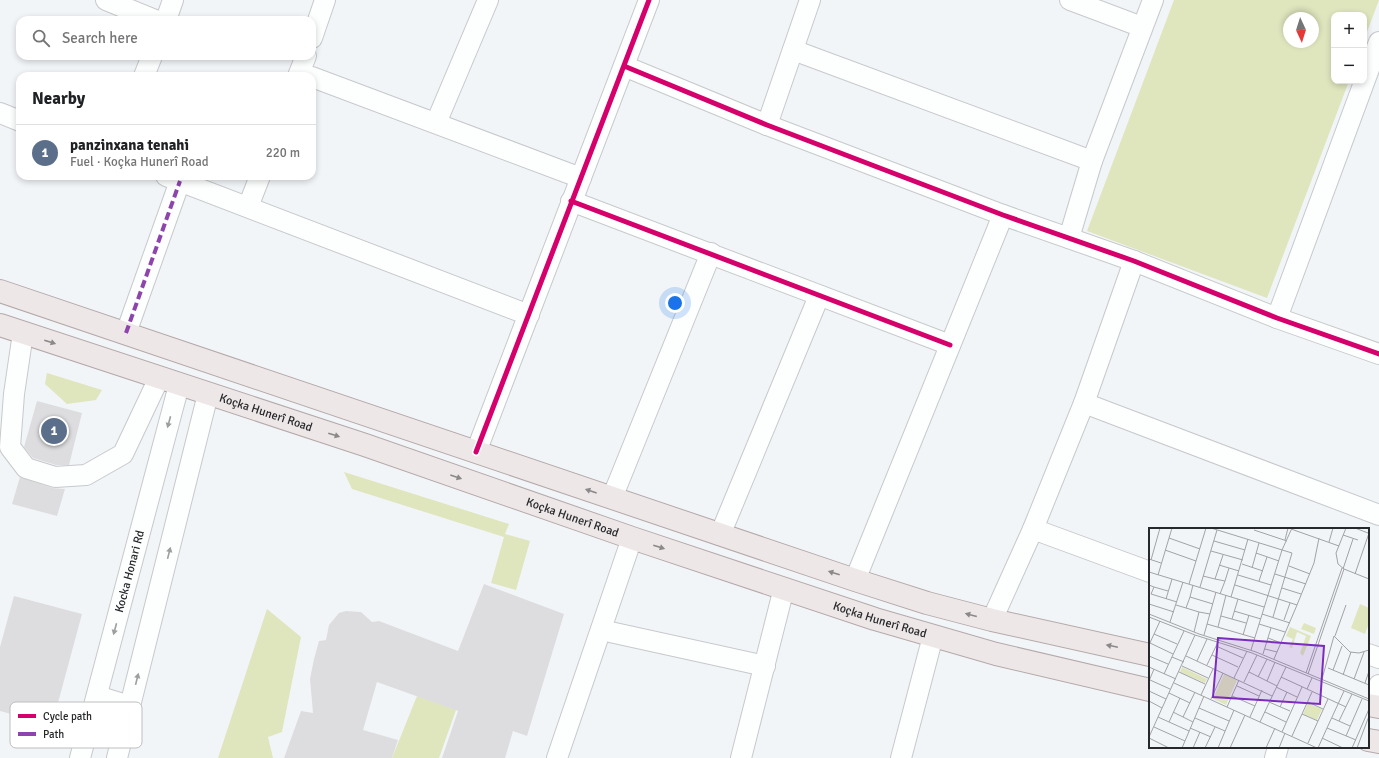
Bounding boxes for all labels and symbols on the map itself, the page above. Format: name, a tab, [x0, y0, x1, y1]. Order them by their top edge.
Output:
north arrow	[1283, 12, 1319, 48]
your location	[665, 293, 685, 313]
one-way arrow	[45, 339, 57, 345]
street label: Koçka Hunerî Road	[218, 390, 314, 435]
pin: 1	[41, 416, 67, 446]
one-way arrow	[166, 416, 172, 428]
one-way arrow	[328, 432, 340, 438]
one-way arrow	[451, 474, 463, 480]
one-way arrow	[585, 488, 597, 494]
street label: Koçka Hunerî Road	[524, 494, 621, 540]
inset map	[1149, 528, 1369, 748]
street label: Kocka Honari Rd	[111, 529, 148, 614]
one-way arrow	[653, 544, 665, 550]
one-way arrow	[166, 547, 172, 560]
one-way arrow	[827, 570, 839, 576]
street label: Koçka Hunerî Road	[831, 598, 928, 641]
one-way arrow	[965, 611, 978, 617]
one-way arrow	[111, 623, 117, 635]
one-way arrow	[1106, 643, 1118, 649]
one-way arrow	[134, 673, 140, 685]
legend	[10, 702, 142, 748]
text: Cycle path	[43, 710, 92, 723]
text: Path	[43, 728, 64, 741]

